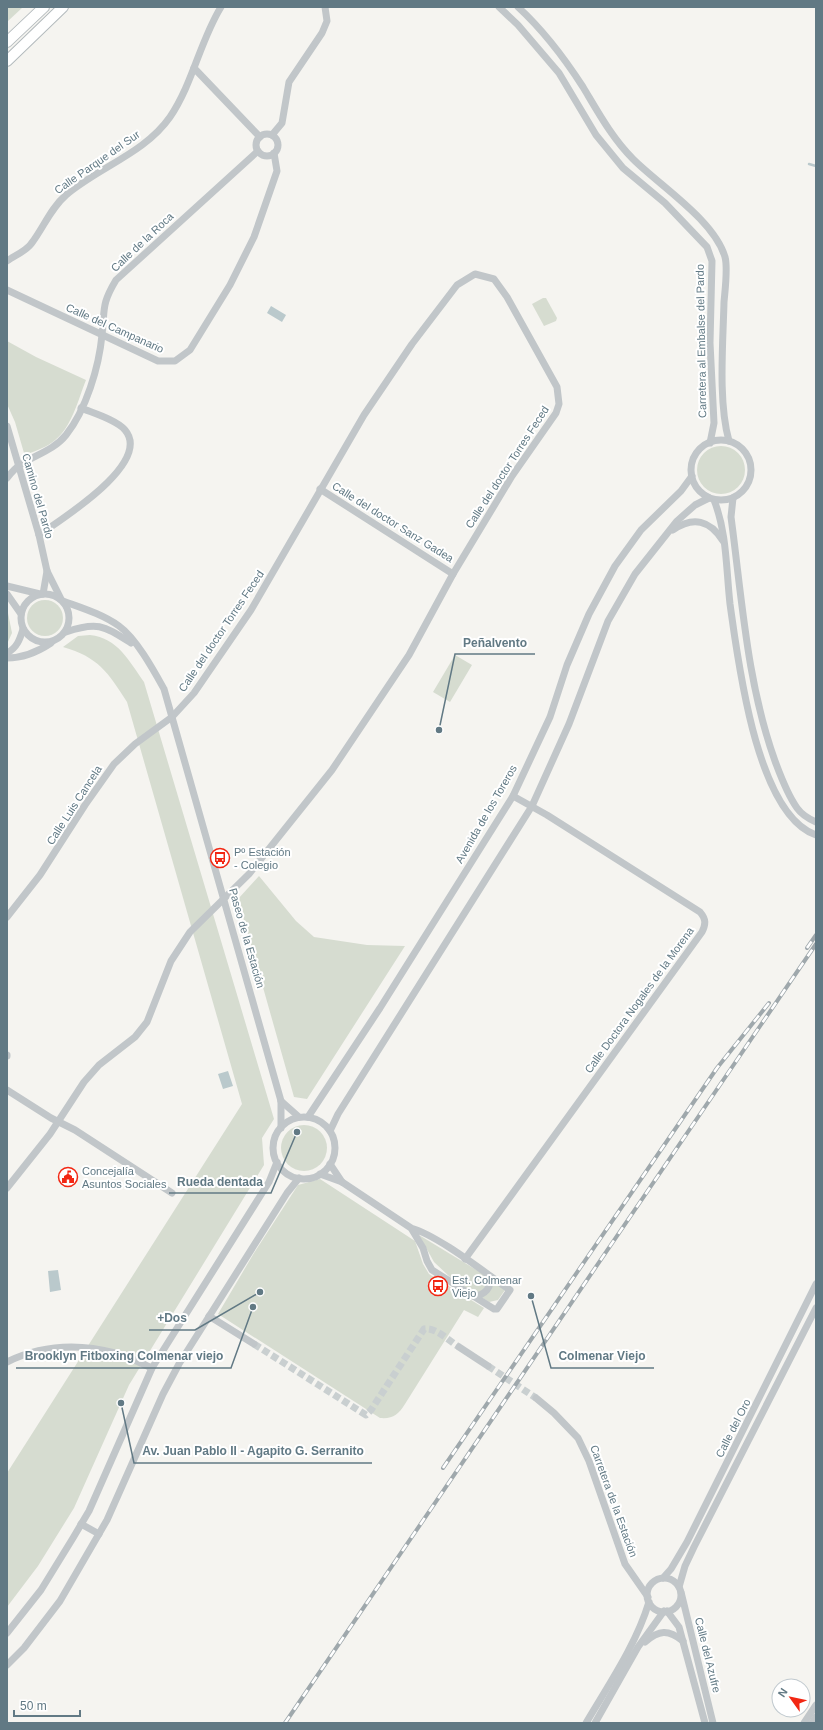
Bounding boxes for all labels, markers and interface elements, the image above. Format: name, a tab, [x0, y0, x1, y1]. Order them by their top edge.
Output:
street label: Calle Parque del Sur	[52, 128, 142, 196]
street label: Calle de la Roca	[108, 209, 176, 274]
street label: Carretera al Embalse del Pardo	[694, 264, 708, 418]
street label: Calle del Campanario	[64, 301, 166, 355]
street label: Calle del doctor Torres Feced	[463, 404, 551, 530]
street label: Camino del Pardo	[20, 452, 56, 540]
street label: Calle del doctor Sanz Gadea	[330, 480, 457, 565]
street label: Calle del doctor Torres Feced	[176, 568, 266, 694]
callout: Peñalvento	[455, 630, 535, 654]
text: Peñalvento	[463, 636, 527, 650]
street label: Avenida de los Toreros	[453, 762, 519, 865]
street label: Calle Luis Cancela	[44, 763, 104, 847]
place label: Pº Estación - Colegio	[234, 846, 291, 871]
bus stop icon: Pº Estación - Colegio	[209, 847, 231, 869]
street label: Paseo de la Estación	[227, 887, 267, 989]
street label: Calle Doctora Nogales de la Morena	[582, 924, 696, 1075]
place label: Concejalía Asuntos Sociales	[82, 1165, 167, 1190]
public building icon: Concejalía Asuntos Sociales	[57, 1166, 79, 1188]
callout: Rueda dentada	[169, 1169, 271, 1193]
text: Rueda dentada	[177, 1175, 263, 1189]
place label: Est. Colmenar Viejo	[452, 1274, 522, 1299]
bus stop icon: Est. Colmenar Viejo	[427, 1275, 449, 1297]
callout: +Dos	[149, 1306, 195, 1330]
text: +Dos	[157, 1311, 187, 1325]
callout: Brooklyn Fitboxing Colmenar viejo	[16, 1344, 231, 1368]
callout: Colmenar Viejo	[551, 1344, 654, 1368]
text: Brooklyn Fitboxing Colmenar viejo	[25, 1349, 223, 1363]
text: Colmenar Viejo	[558, 1349, 646, 1363]
street label: Calle del Oro	[713, 1397, 753, 1459]
callout: Av. Juan Pablo II - Agapito G. Serranito	[134, 1439, 372, 1463]
street label: Carretera de la Estación	[588, 1443, 640, 1559]
text: Av. Juan Pablo II - Agapito G. Serranito	[142, 1444, 364, 1458]
street label: Calle del Azufre	[693, 1616, 723, 1694]
north arrow	[771, 1678, 811, 1718]
text: N	[775, 1686, 790, 1699]
scale bar	[14, 1692, 80, 1718]
text: 50 m	[20, 1699, 47, 1713]

